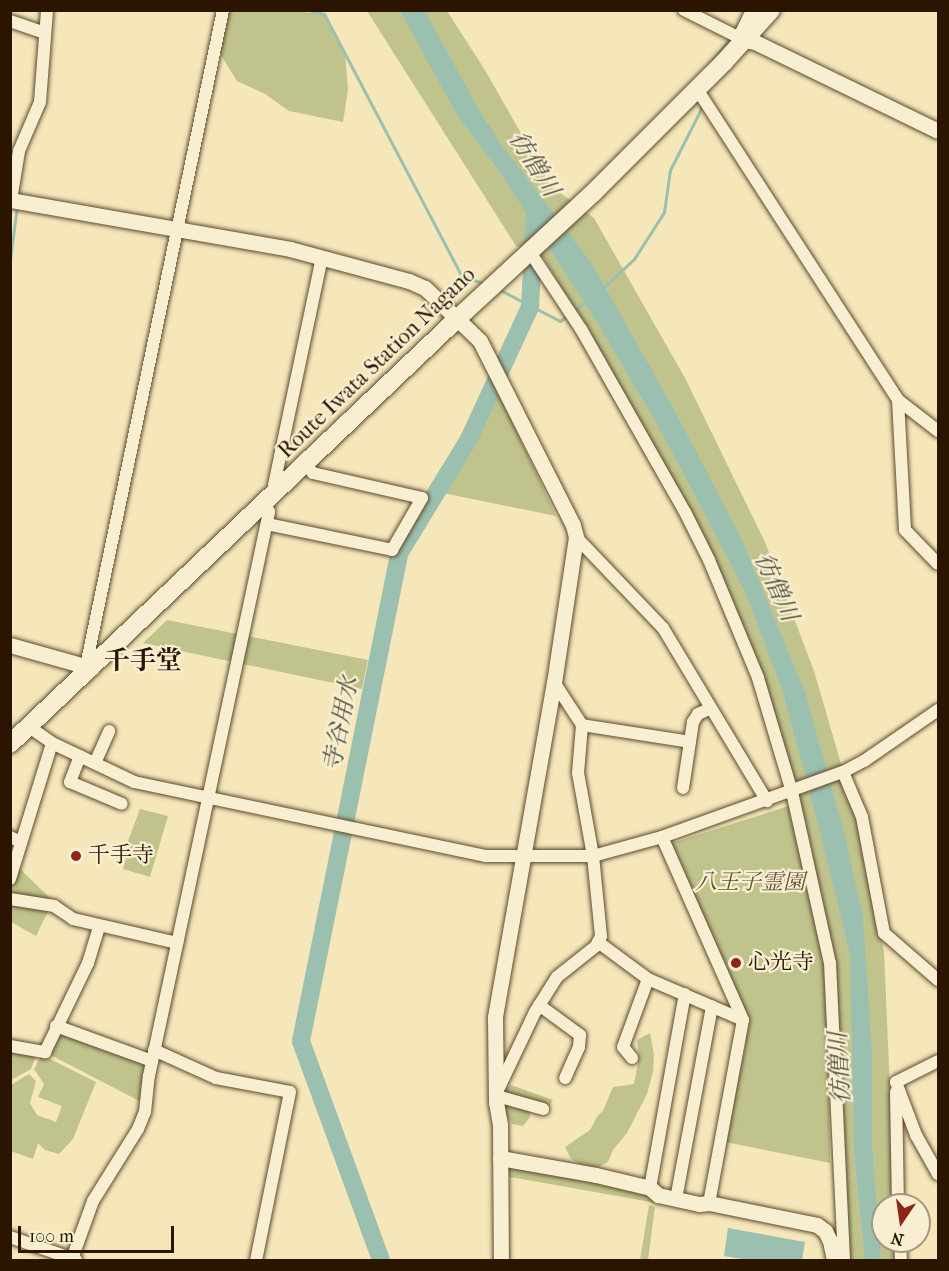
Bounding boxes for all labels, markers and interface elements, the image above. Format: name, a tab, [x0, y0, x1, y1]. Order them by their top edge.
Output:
water label: 彷僧川	[503, 126, 565, 202]
street label: Route Iwata Station Nagano	[273, 262, 481, 464]
water label: 彷僧川	[748, 548, 804, 626]
district label: 千手堂	[104, 645, 182, 677]
water label: 寺谷用水	[318, 674, 364, 774]
place label: 千手寺	[88, 843, 154, 869]
marker: 千手寺	[69, 849, 83, 863]
park label: 八王子霊園	[695, 870, 805, 896]
place label: 心光寺	[748, 950, 814, 976]
marker: 心光寺	[729, 956, 743, 970]
water label: 彷僧川	[824, 1031, 856, 1105]
north arrow	[871, 1193, 931, 1253]
scale bar	[21, 1214, 177, 1252]
text: 100 m	[29, 1226, 74, 1247]
text: N	[889, 1228, 905, 1250]

